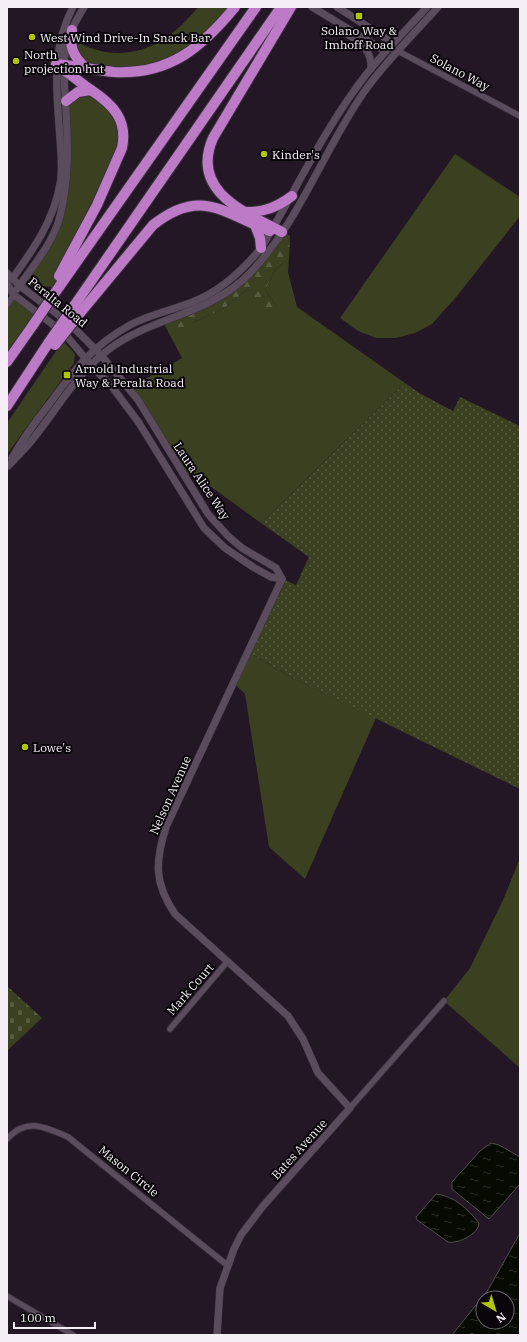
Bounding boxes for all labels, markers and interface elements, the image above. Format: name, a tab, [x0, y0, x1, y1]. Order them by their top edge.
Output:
marker: Solano Way & Imhoff Road	[354, 11, 364, 21]
place label: Solano Way & Imhoff Road	[321, 23, 398, 52]
place label: West Wind Drive-In Snack Bar	[40, 30, 211, 45]
marker: West Wind Drive-In Snack Bar	[27, 32, 37, 42]
place label: North projection hut	[24, 47, 104, 76]
street label: Solano Way	[428, 50, 493, 94]
marker: North projection hut	[11, 56, 21, 66]
place label: Kinder's	[272, 147, 320, 162]
marker: Kinder's	[259, 149, 269, 159]
street label: Peralta Road	[26, 274, 90, 330]
place label: Arnold Industrial Way & Peralta Road	[75, 361, 184, 390]
marker: Arnold Industrial Way & Peralta Road	[62, 370, 72, 380]
street label: Laura Alice Way	[171, 439, 234, 523]
place label: Lowe's	[33, 740, 71, 755]
marker: Lowe's	[20, 742, 30, 752]
street label: Nelson Avenue	[146, 753, 194, 837]
street label: Mark Court	[163, 960, 217, 1018]
street label: Bates Avenue	[268, 1116, 330, 1182]
street label: Mason Circle	[96, 1142, 162, 1200]
north arrow	[475, 1290, 515, 1330]
scale bar	[14, 1304, 95, 1330]
text: 100 m	[20, 1310, 56, 1325]
text: N	[493, 1310, 509, 1326]

